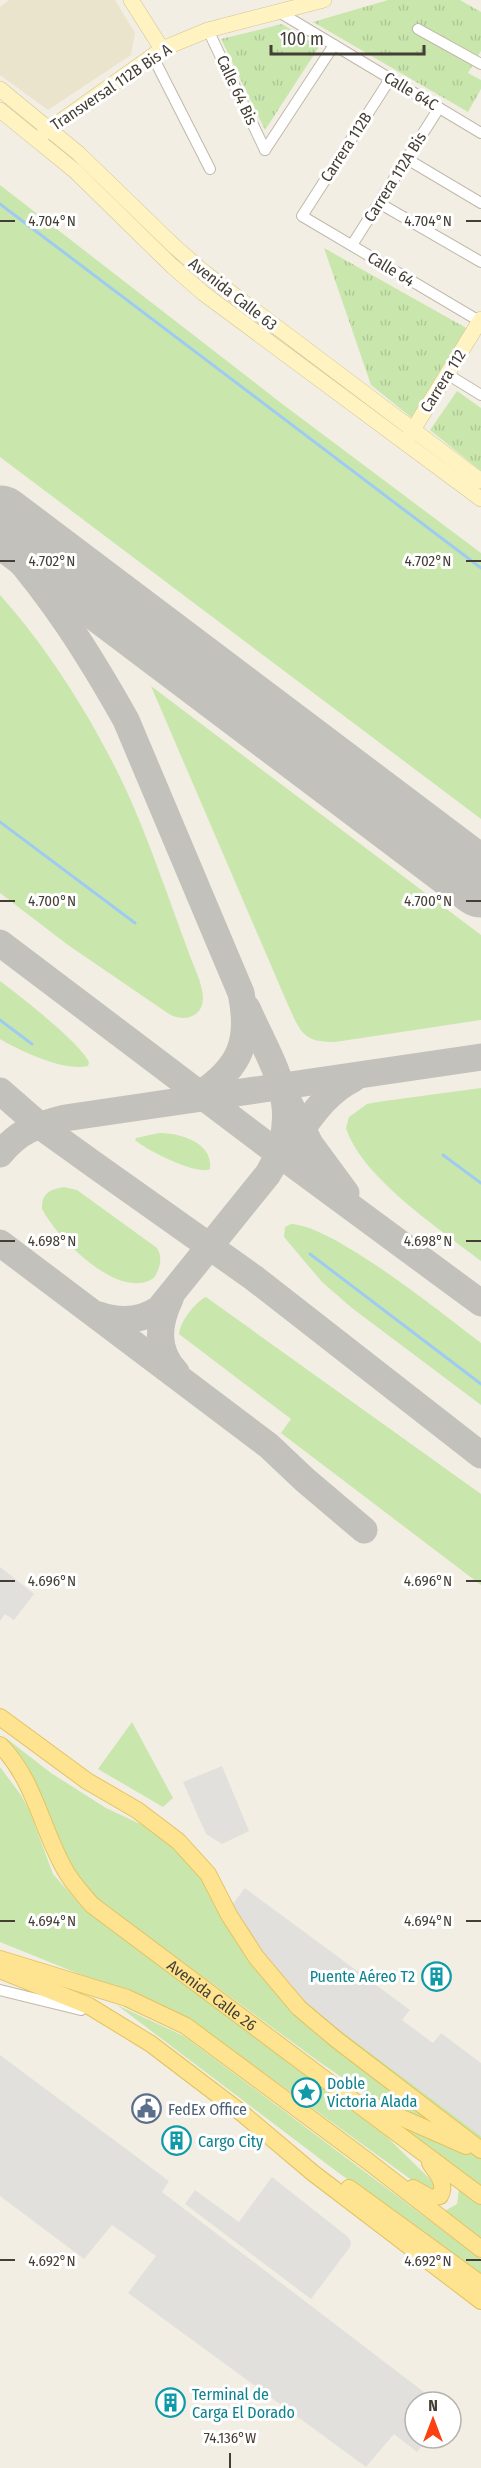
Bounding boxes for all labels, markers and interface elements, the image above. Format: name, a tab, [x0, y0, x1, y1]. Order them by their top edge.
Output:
scale bar	[271, 18, 424, 56]
text: 100 m	[280, 28, 324, 50]
street label: Transversal 112B Bis A	[47, 39, 175, 134]
street label: Calle 64 Bis	[213, 52, 261, 128]
street label: Calle 64C	[381, 68, 441, 114]
street label: Carrera 112B	[316, 108, 376, 185]
street label: Carrera 112A Bis	[360, 128, 430, 225]
text: 4.704°N	[28, 212, 76, 230]
text: 4.704°N	[404, 212, 452, 230]
street label: Calle 64	[364, 248, 418, 290]
street label: Avenida Calle 63	[185, 254, 281, 334]
street label: Carrera 112	[416, 346, 470, 416]
text: 4.702°N	[29, 552, 75, 570]
text: 4.702°N	[405, 552, 451, 570]
text: 4.700°N	[28, 892, 76, 910]
text: 4.700°N	[404, 892, 452, 910]
text: 4.698°N	[28, 1232, 76, 1250]
text: 4.698°N	[404, 1232, 452, 1250]
text: 4.696°N	[28, 1572, 76, 1590]
text: 4.696°N	[404, 1572, 452, 1590]
text: 4.694°N	[28, 1912, 76, 1930]
text: 4.694°N	[404, 1912, 452, 1930]
street label: Avenida Calle 26	[164, 1955, 261, 2034]
building icon: Puente Aéreo T2	[420, 1960, 452, 1992]
place label: Puente Aéreo T2	[310, 1967, 415, 1986]
place label: Doble Victoria Alada	[327, 2074, 418, 2111]
place icon: Doble Victoria Alada	[290, 2076, 322, 2108]
public building icon: FedEx Office	[131, 2093, 163, 2125]
place label: FedEx Office	[168, 2100, 247, 2119]
building icon: Cargo City	[161, 2125, 193, 2157]
place label: Cargo City	[198, 2132, 264, 2151]
text: 4.692°N	[28, 2252, 76, 2270]
text: 4.692°N	[404, 2252, 452, 2270]
place label: Terminal de Carga El Dorado	[192, 2385, 295, 2422]
building icon: Terminal de Carga El Dorado	[155, 2387, 187, 2419]
north arrow	[403, 2390, 463, 2450]
text: N	[428, 2396, 438, 2415]
text: 74.136°W	[204, 2429, 256, 2447]

